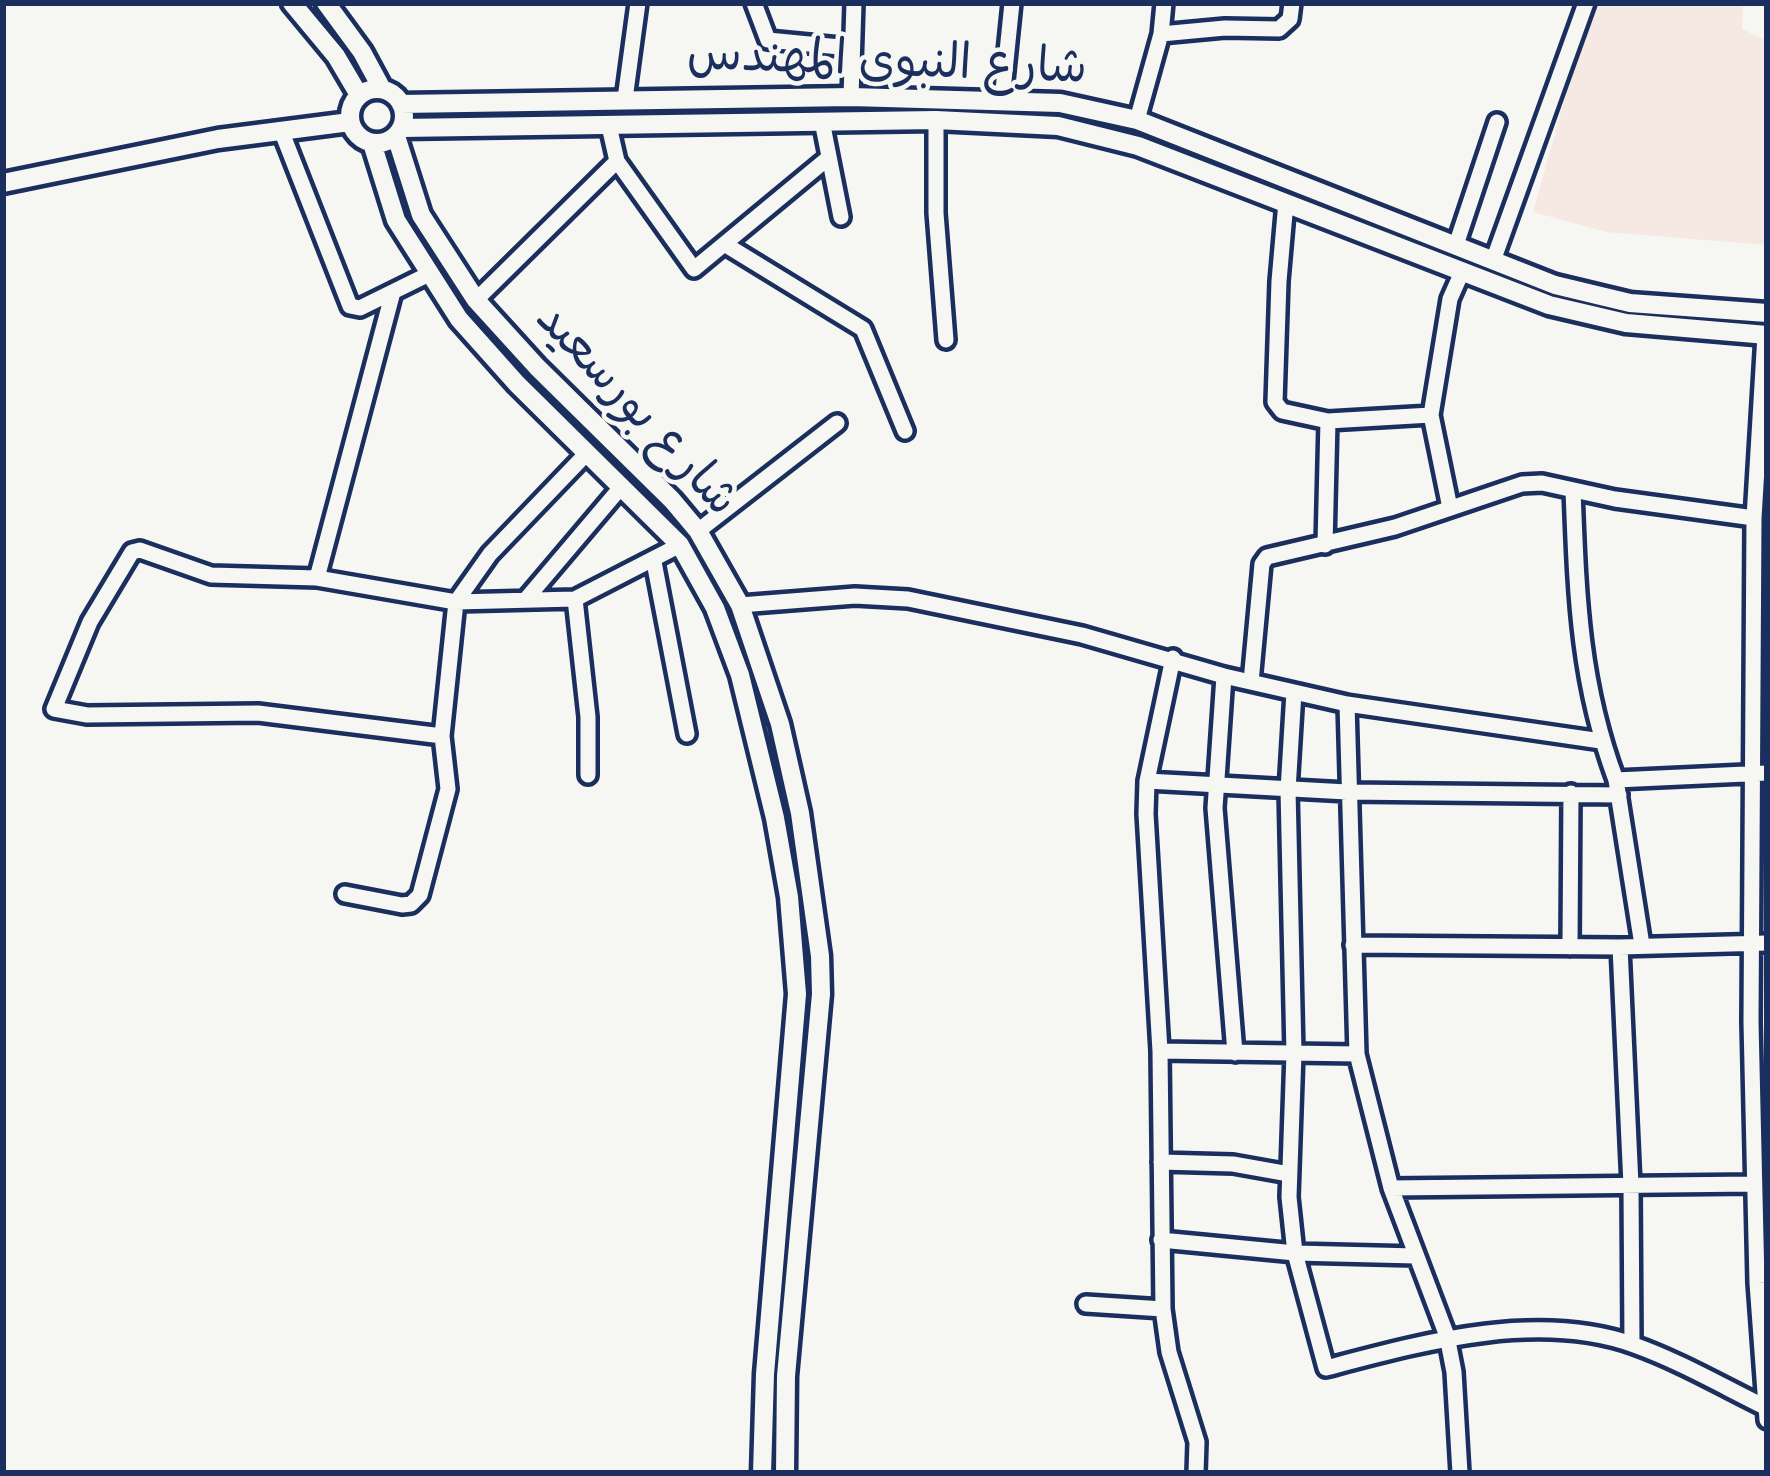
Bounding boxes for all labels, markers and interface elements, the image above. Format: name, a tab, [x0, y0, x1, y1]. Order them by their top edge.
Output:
street label: شارع النبوى المهندس	[686, 31, 1088, 103]
street label: شارع بورسعيد	[519, 294, 747, 532]

